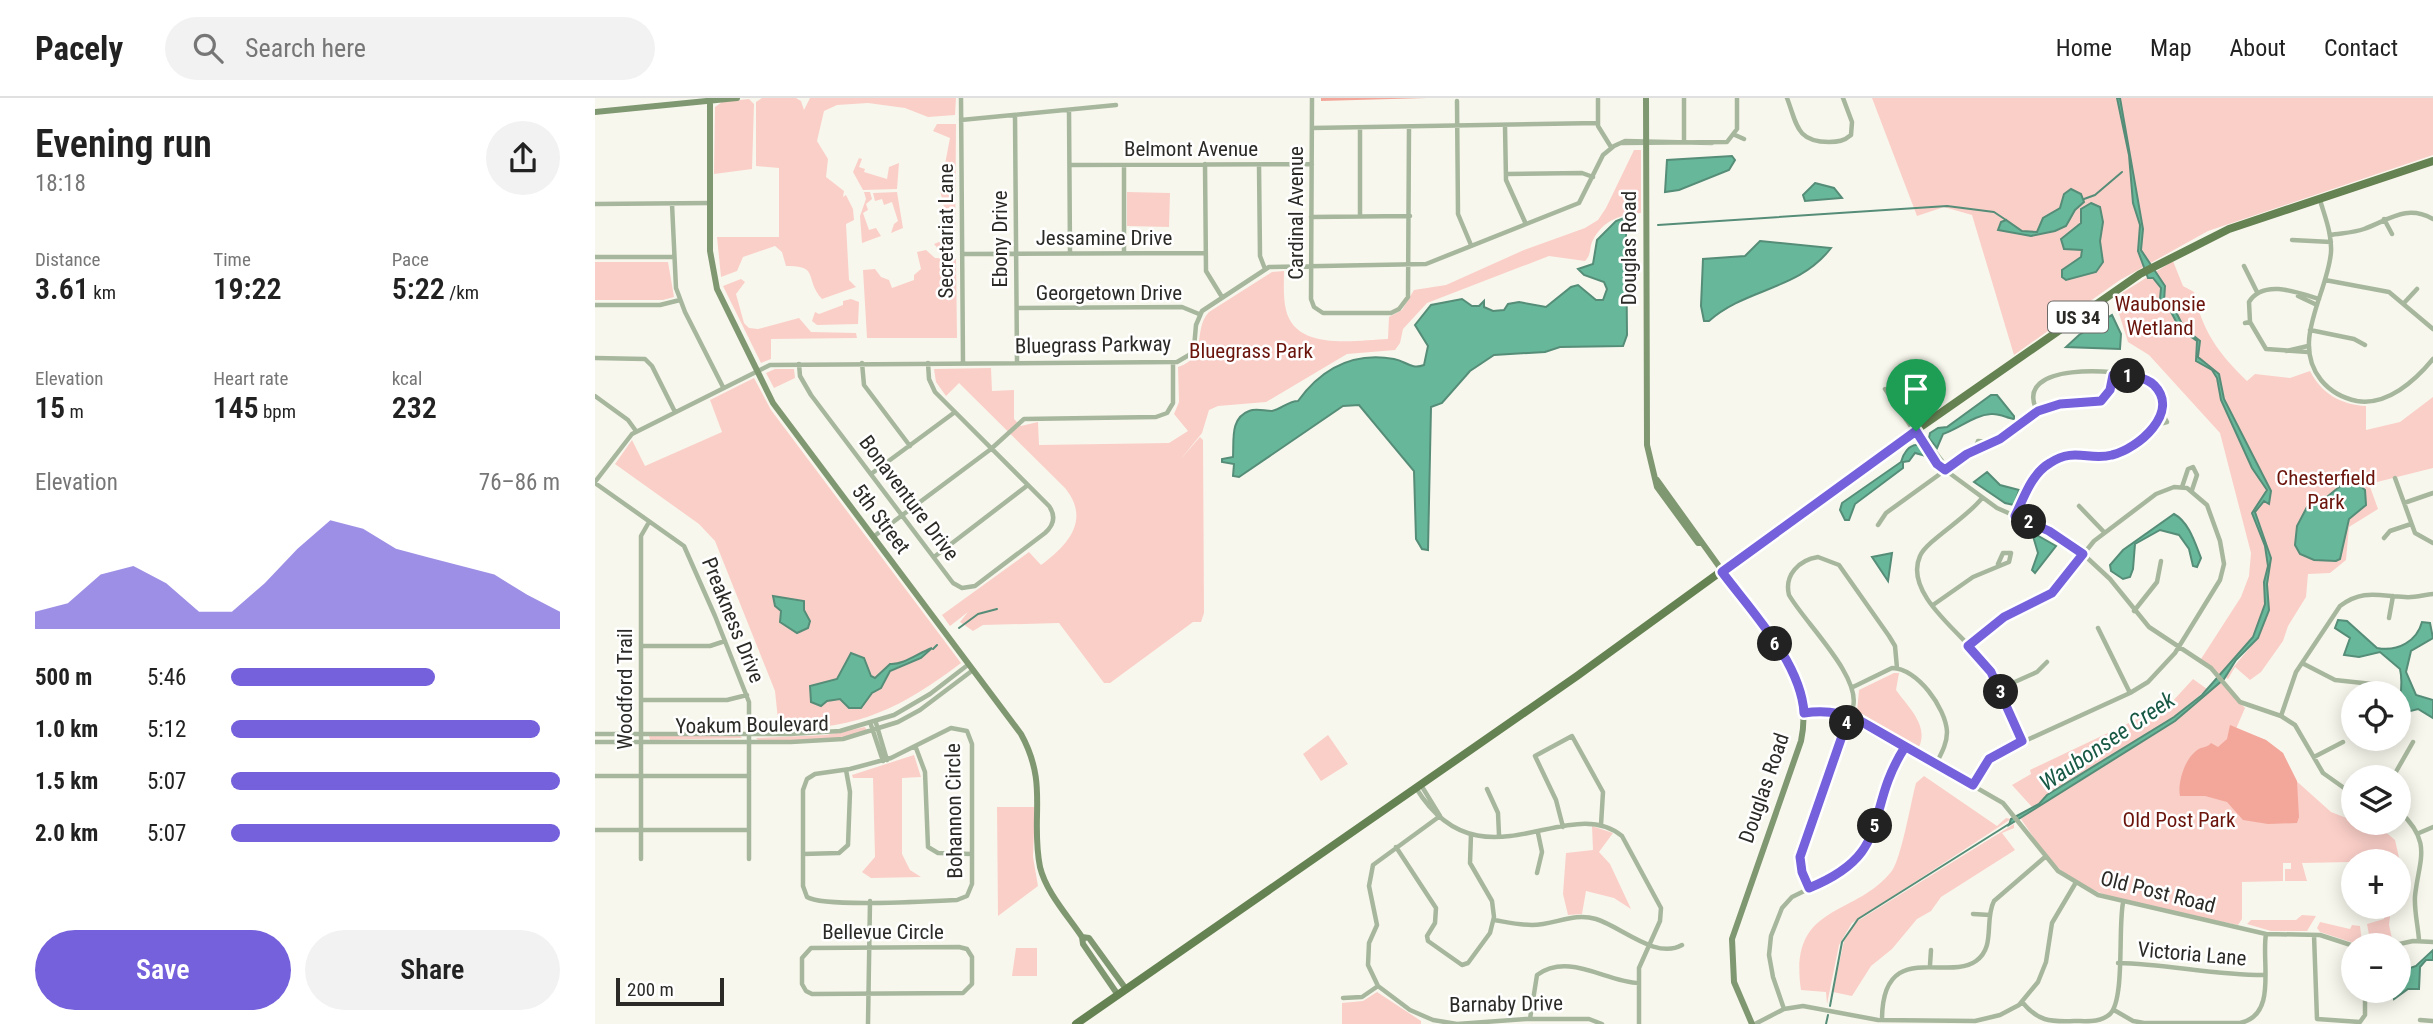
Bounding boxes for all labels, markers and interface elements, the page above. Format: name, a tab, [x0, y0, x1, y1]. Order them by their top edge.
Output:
search box	[165, 17, 655, 80]
text: Pacely	[35, 29, 123, 68]
icon: search	[189, 29, 227, 67]
text: Search here	[245, 33, 366, 63]
text: Home	[2056, 34, 2112, 62]
text: Map	[2150, 34, 2192, 62]
text: About	[2230, 34, 2286, 62]
text: Contact	[2324, 34, 2398, 62]
button: share	[486, 121, 560, 195]
text: Evening run	[35, 122, 212, 166]
street label: Belmont Avenue	[1124, 137, 1258, 161]
street label: Cardinal Avenue	[1284, 146, 1308, 280]
street label: Secretariat Lane	[934, 163, 958, 299]
text: 18:18	[35, 170, 86, 197]
street label: Ebony Drive	[988, 190, 1012, 287]
street label: Douglas Road	[1617, 191, 1641, 305]
street label: Jessamine Drive	[1036, 226, 1172, 250]
text: Distance	[35, 248, 100, 271]
text: Time	[213, 248, 251, 271]
text: Pace	[392, 248, 429, 271]
text: 3.61	[35, 271, 89, 306]
text: 19:22	[213, 271, 282, 306]
text: 5:22	[392, 271, 445, 306]
text: km	[89, 281, 116, 304]
text: /km	[445, 281, 479, 304]
street label: Georgetown Drive	[1036, 281, 1182, 305]
park label: Waubonsie Wetland	[2114, 292, 2206, 340]
road number: US 34	[2048, 302, 2108, 332]
street label: Bluegrass Parkway	[1015, 332, 1172, 358]
park label: Bluegrass Park	[1189, 339, 1314, 363]
pin: 1	[2111, 358, 2145, 394]
pin	[1886, 359, 1946, 431]
text: 1	[2123, 364, 2132, 387]
text: Elevation	[35, 367, 103, 390]
text: Heart rate	[213, 367, 288, 390]
text: kcal	[392, 367, 422, 390]
icon: arrive	[1897, 370, 1935, 408]
text: 15	[35, 390, 65, 425]
text: 145	[213, 390, 259, 425]
text: 232	[392, 390, 437, 425]
text: m	[65, 400, 84, 423]
text: bpm	[259, 400, 296, 423]
street label: Bonaventure Drive	[854, 431, 964, 565]
park label: Chesterfield Park	[2276, 466, 2376, 514]
text: Elevation	[35, 469, 118, 496]
text: 76–86 m	[479, 469, 560, 496]
street label: 5th Street	[847, 480, 915, 558]
pin: 2	[2011, 504, 2047, 540]
text: 2	[2024, 510, 2033, 533]
street label: Preakness Drive	[697, 554, 769, 686]
pin: 6	[1757, 626, 1793, 662]
street label: Woodford Trail	[613, 628, 637, 750]
text: 6	[1770, 632, 1779, 655]
text: 500 m	[35, 664, 92, 691]
text: 5:46	[147, 664, 186, 691]
pin: 3	[1983, 674, 2019, 710]
text: 3	[1996, 680, 2005, 703]
map controls	[2341, 681, 2411, 1003]
button: locate	[2341, 681, 2411, 751]
water label: Waubonsee Creek	[2034, 686, 2181, 797]
pin: 4	[1829, 706, 1865, 740]
text: 4	[1842, 711, 1851, 734]
street label: Yoakum Boulevard	[675, 712, 829, 738]
text: 1.0 km	[35, 716, 98, 743]
text: 5:12	[147, 716, 186, 743]
street label: Douglas Road	[1734, 730, 1794, 846]
street label: Bohannon Circle	[941, 743, 967, 879]
button: layers	[2341, 765, 2411, 835]
text: 1.5 km	[35, 768, 98, 795]
text: 5:07	[147, 768, 186, 795]
pin: 5	[1857, 808, 1893, 844]
park label: Old Post Park	[2123, 808, 2236, 832]
text: 5	[1870, 814, 1879, 837]
text: 2.0 km	[35, 820, 98, 847]
text: 5:07	[147, 820, 186, 847]
button: +	[2341, 849, 2411, 919]
street label: Old Post Road	[2098, 866, 2218, 918]
street label: Bellevue Circle	[822, 920, 944, 944]
button: Save	[35, 930, 291, 1010]
button: Share	[305, 930, 560, 1010]
button: −	[2341, 933, 2411, 1003]
street label: Victoria Lane	[2137, 937, 2247, 971]
scale bar	[616, 975, 725, 1007]
text: 200 m	[627, 978, 674, 1001]
street label: Barnaby Drive	[1449, 991, 1563, 1017]

